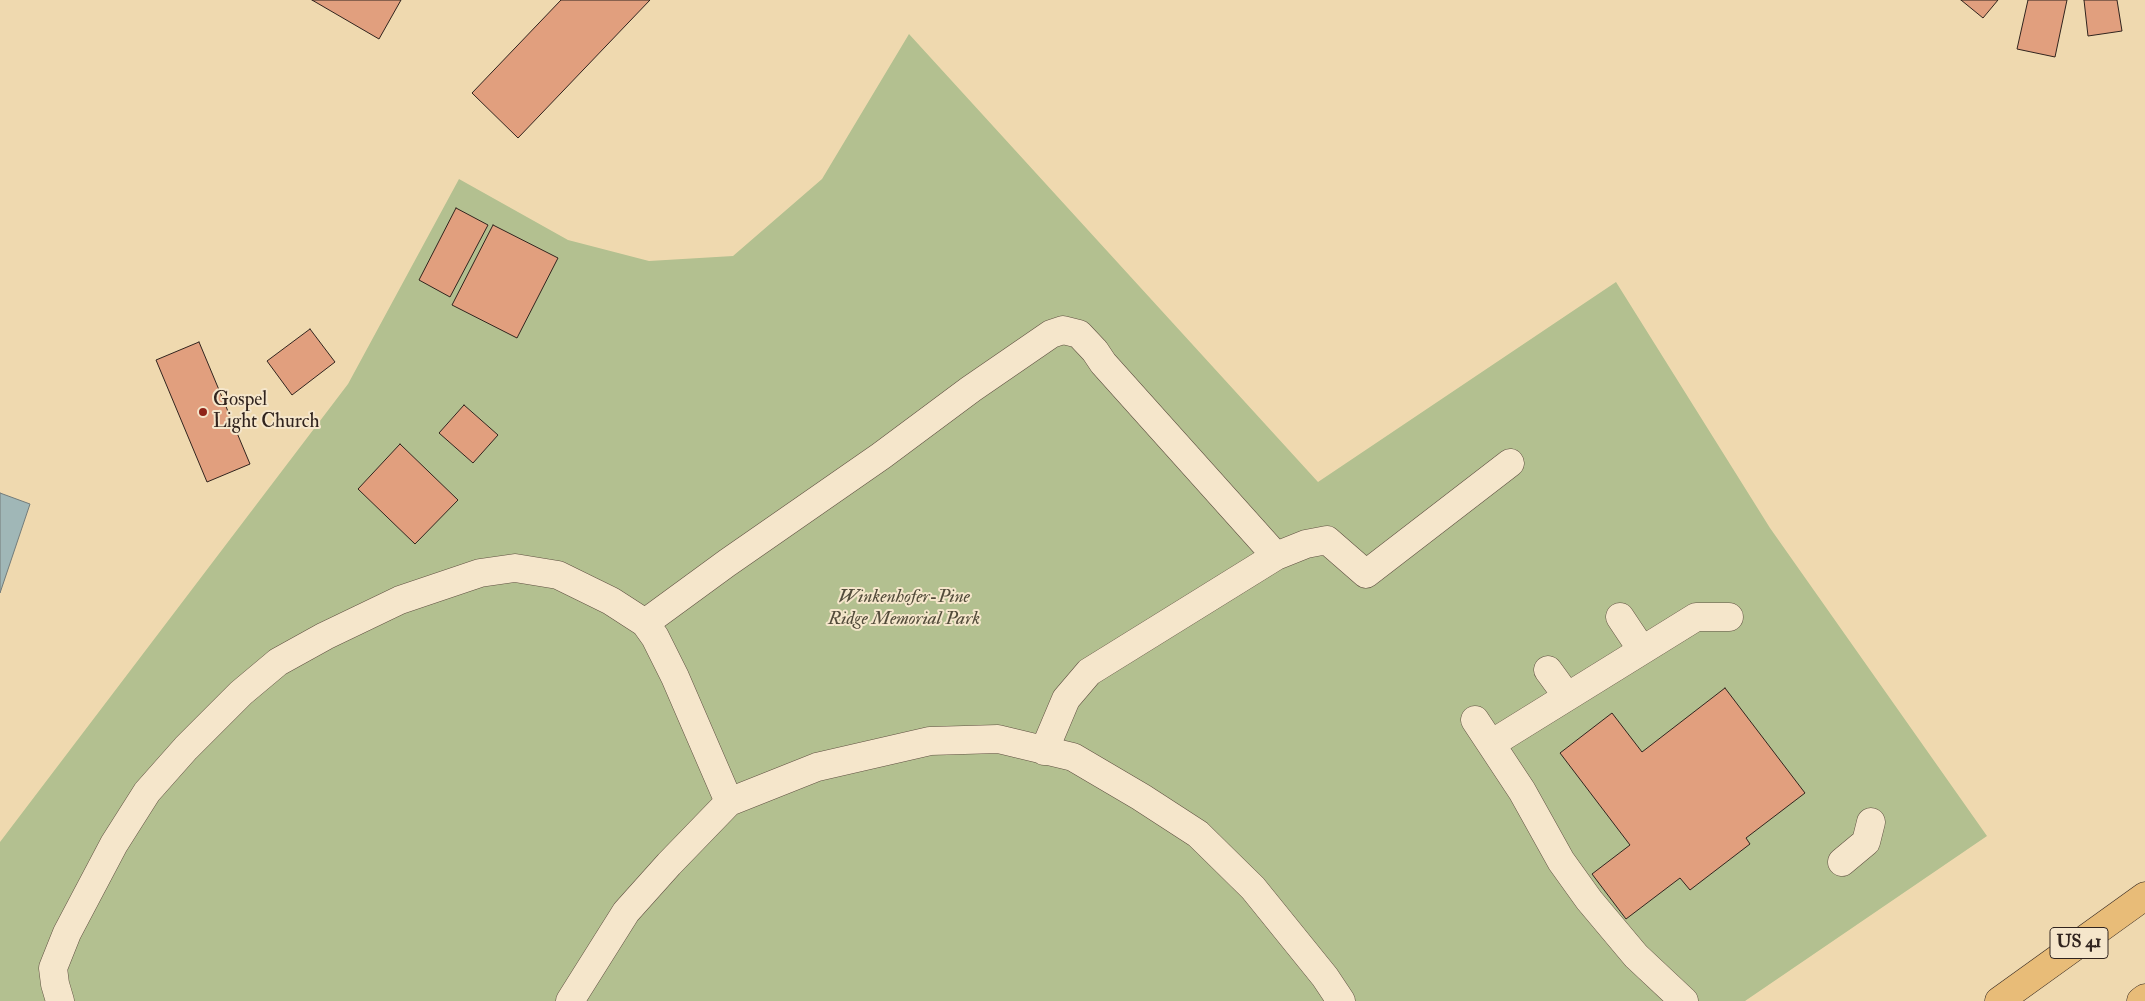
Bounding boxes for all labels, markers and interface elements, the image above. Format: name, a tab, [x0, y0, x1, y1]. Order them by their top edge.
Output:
place label: Gospel Light Church	[213, 390, 319, 434]
marker: Gospel Light Church	[197, 406, 209, 418]
park label: Winkenhofer-Pine Ridge Memorial Park	[828, 587, 980, 631]
road number: US 41	[2050, 928, 2108, 958]

